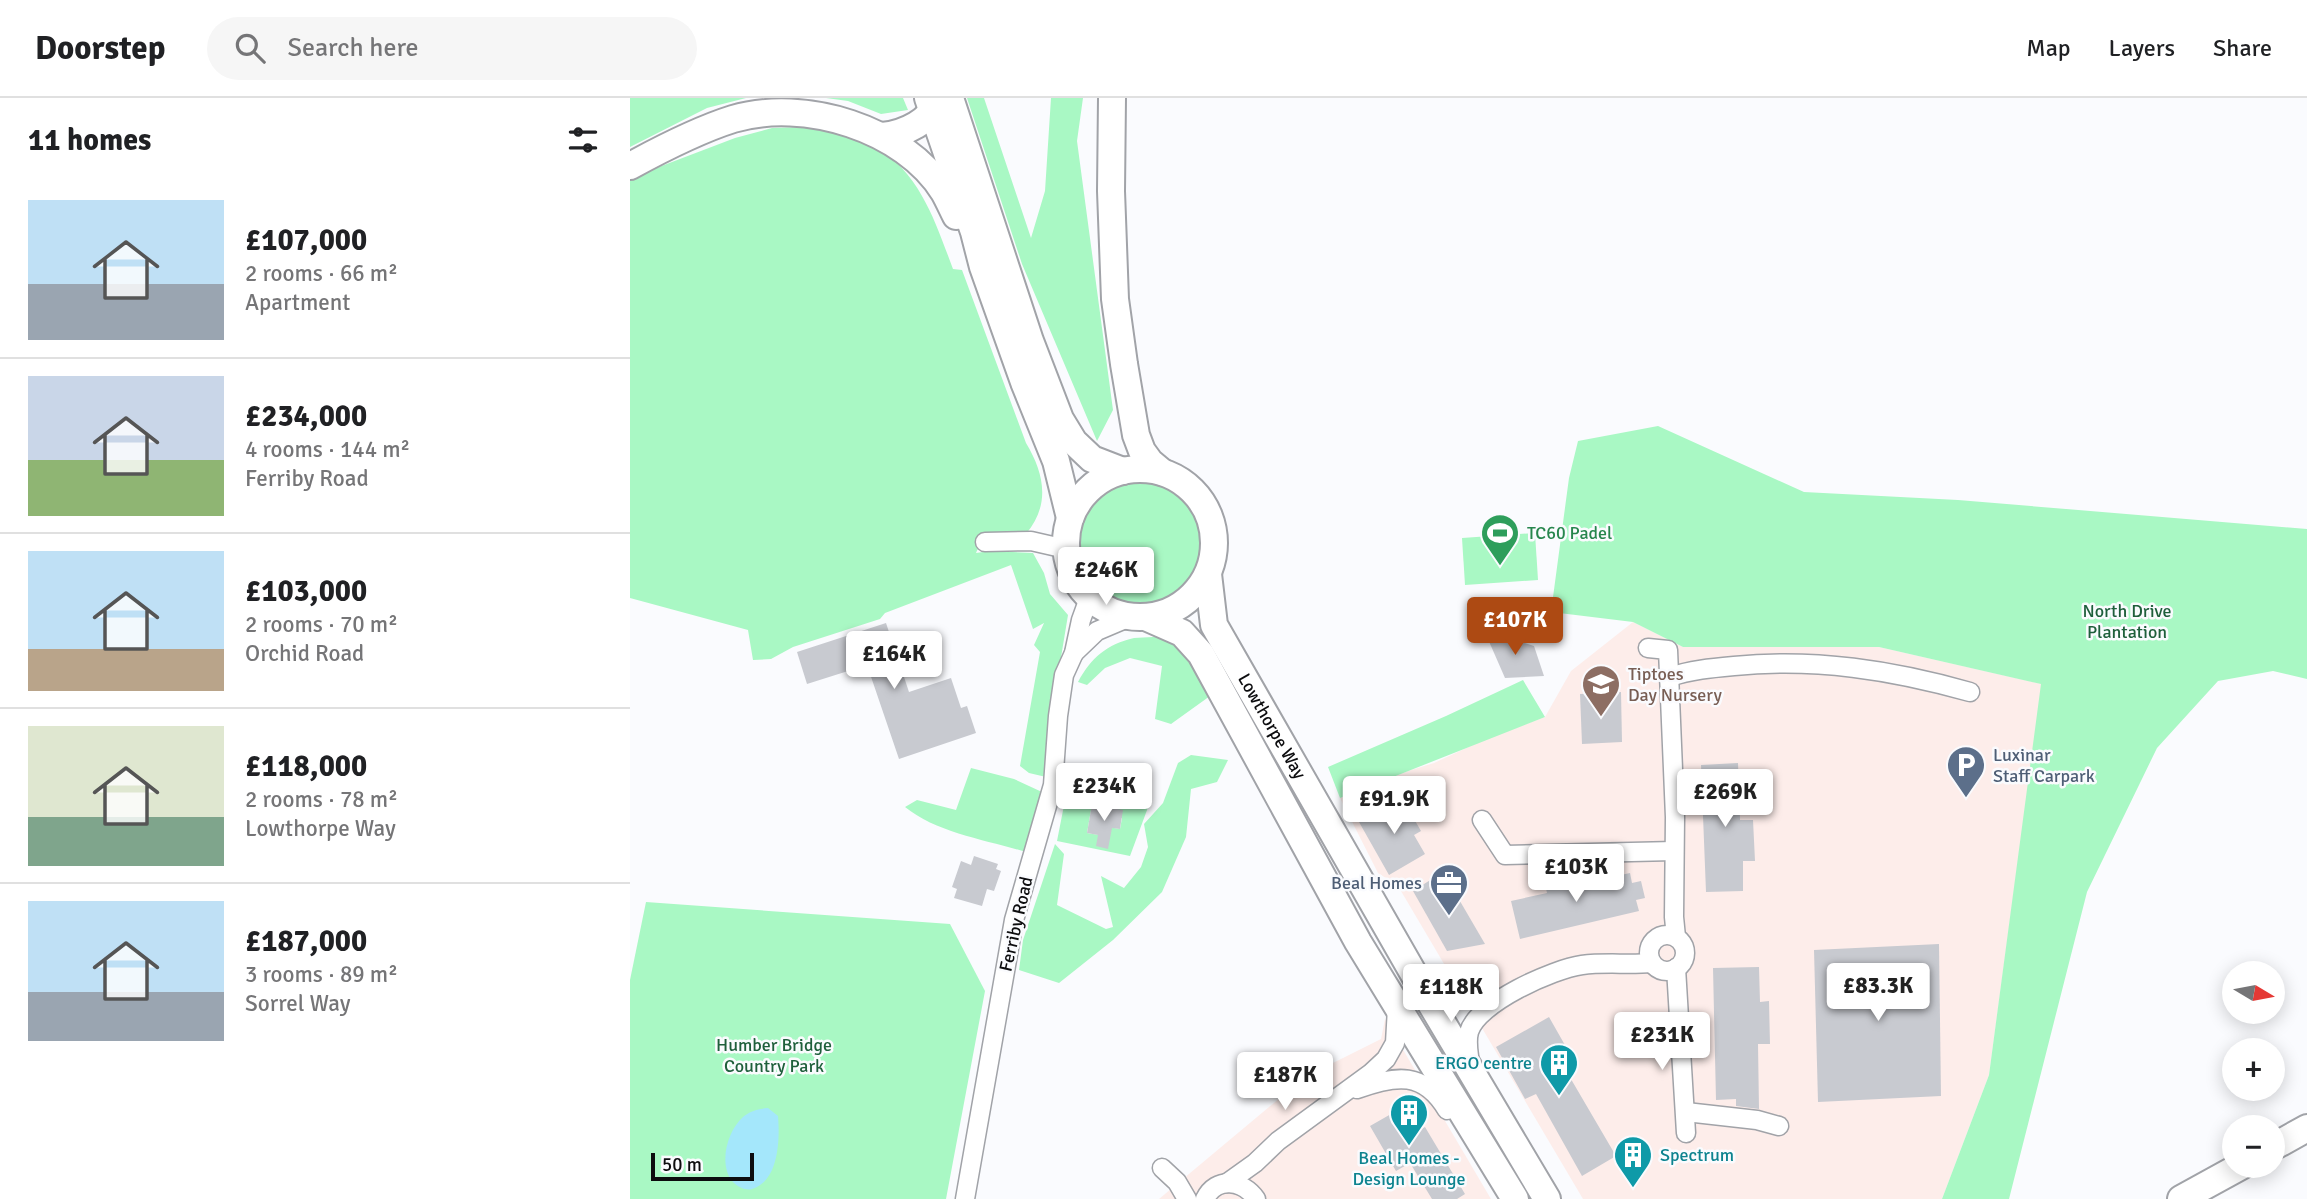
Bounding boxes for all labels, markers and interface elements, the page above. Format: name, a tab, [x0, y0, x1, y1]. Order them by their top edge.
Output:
search box	[207, 17, 697, 80]
text: Doorstep	[35, 28, 165, 69]
icon: search	[231, 29, 269, 67]
text: Search here	[287, 32, 419, 64]
text: Map	[2026, 33, 2071, 63]
text: Layers	[2109, 33, 2175, 63]
text: Share	[2213, 33, 2272, 63]
icon: filters	[564, 121, 602, 159]
text: 11 homes	[28, 122, 151, 159]
text: £107,000	[245, 222, 367, 259]
icon: home	[84, 228, 168, 312]
text: 2 rooms · 66 m²	[245, 259, 398, 288]
text: Apartment	[245, 288, 350, 317]
text: £234,000	[245, 398, 367, 435]
icon: home	[84, 404, 168, 488]
text: 4 rooms · 144 m²	[245, 435, 410, 464]
text: Ferriby Road	[245, 464, 369, 493]
sports icon: TC60 Padel	[1479, 512, 1521, 567]
place label: TC60 Padel	[1527, 522, 1612, 544]
pin: £246K	[1057, 547, 1155, 607]
text: £246K	[1074, 555, 1138, 584]
text: £103,000	[245, 573, 367, 610]
icon: home	[84, 579, 168, 663]
pin: £107K	[1466, 598, 1564, 657]
park label: North Drive Plantation	[2083, 600, 2171, 643]
text: £107K	[1483, 605, 1547, 634]
text: 2 rooms · 70 m²	[245, 610, 398, 639]
pin: £164K	[845, 632, 943, 691]
text: Orchid Road	[245, 639, 364, 668]
text: £164K	[862, 639, 926, 668]
school or university icon: Tiptoes Day Nursery	[1580, 663, 1622, 718]
place label: Tiptoes Day Nursery	[1628, 663, 1722, 706]
street label: Lowthorpe Way	[1233, 670, 1311, 783]
parking icon: Luxinar Staff Carpark	[1945, 744, 1987, 799]
place label: Luxinar Staff Carpark	[1993, 744, 2095, 787]
text: £118,000	[245, 748, 367, 785]
icon: home	[84, 754, 168, 838]
pin: £234K	[1055, 764, 1153, 823]
pin: £269K	[1676, 770, 1774, 829]
text: £234K	[1072, 771, 1136, 800]
pin: £91.9K	[1337, 776, 1451, 836]
text: £269K	[1693, 777, 1757, 806]
text: £91.9K	[1359, 784, 1429, 813]
text: 2 rooms · 78 m²	[245, 785, 398, 814]
text: Lowthorpe Way	[245, 814, 396, 843]
pin: £103K	[1527, 844, 1625, 904]
text: £103K	[1544, 852, 1608, 881]
office icon: Beal Homes	[1428, 862, 1470, 917]
place label: Beal Homes	[1331, 872, 1422, 894]
street label: Ferriby Road	[994, 874, 1038, 974]
text: £187,000	[245, 923, 367, 960]
icon: home	[84, 929, 168, 1013]
text: 3 rooms · 89 m²	[245, 960, 398, 989]
north arrow	[2222, 961, 2286, 1024]
map controls	[2222, 961, 2285, 1178]
pin: £118K	[1402, 964, 1500, 1024]
pin: £83.3K	[1821, 964, 1935, 1023]
text: £83.3K	[1843, 971, 1913, 1000]
text: £118K	[1419, 972, 1483, 1001]
text: Sorrel Way	[245, 989, 350, 1018]
pin: £231K	[1613, 1012, 1711, 1072]
text: £231K	[1630, 1020, 1694, 1049]
park label: Humber Bridge Country Park	[716, 1034, 832, 1077]
button: +	[2222, 1038, 2285, 1101]
building icon: ERGO centre	[1538, 1042, 1580, 1097]
pin: £187K	[1236, 1052, 1334, 1112]
place label: ERGO centre	[1435, 1052, 1532, 1074]
text: £187K	[1253, 1060, 1317, 1089]
building icon: Beal Homes - Design Lounge	[1388, 1092, 1430, 1147]
button: −	[2222, 1115, 2285, 1178]
building icon: Spectrum	[1612, 1134, 1654, 1189]
place label: Spectrum	[1660, 1144, 1734, 1166]
place label: Beal Homes - Design Lounge	[1352, 1147, 1466, 1190]
scale bar	[651, 1150, 754, 1182]
text: 50 m	[662, 1153, 702, 1177]

